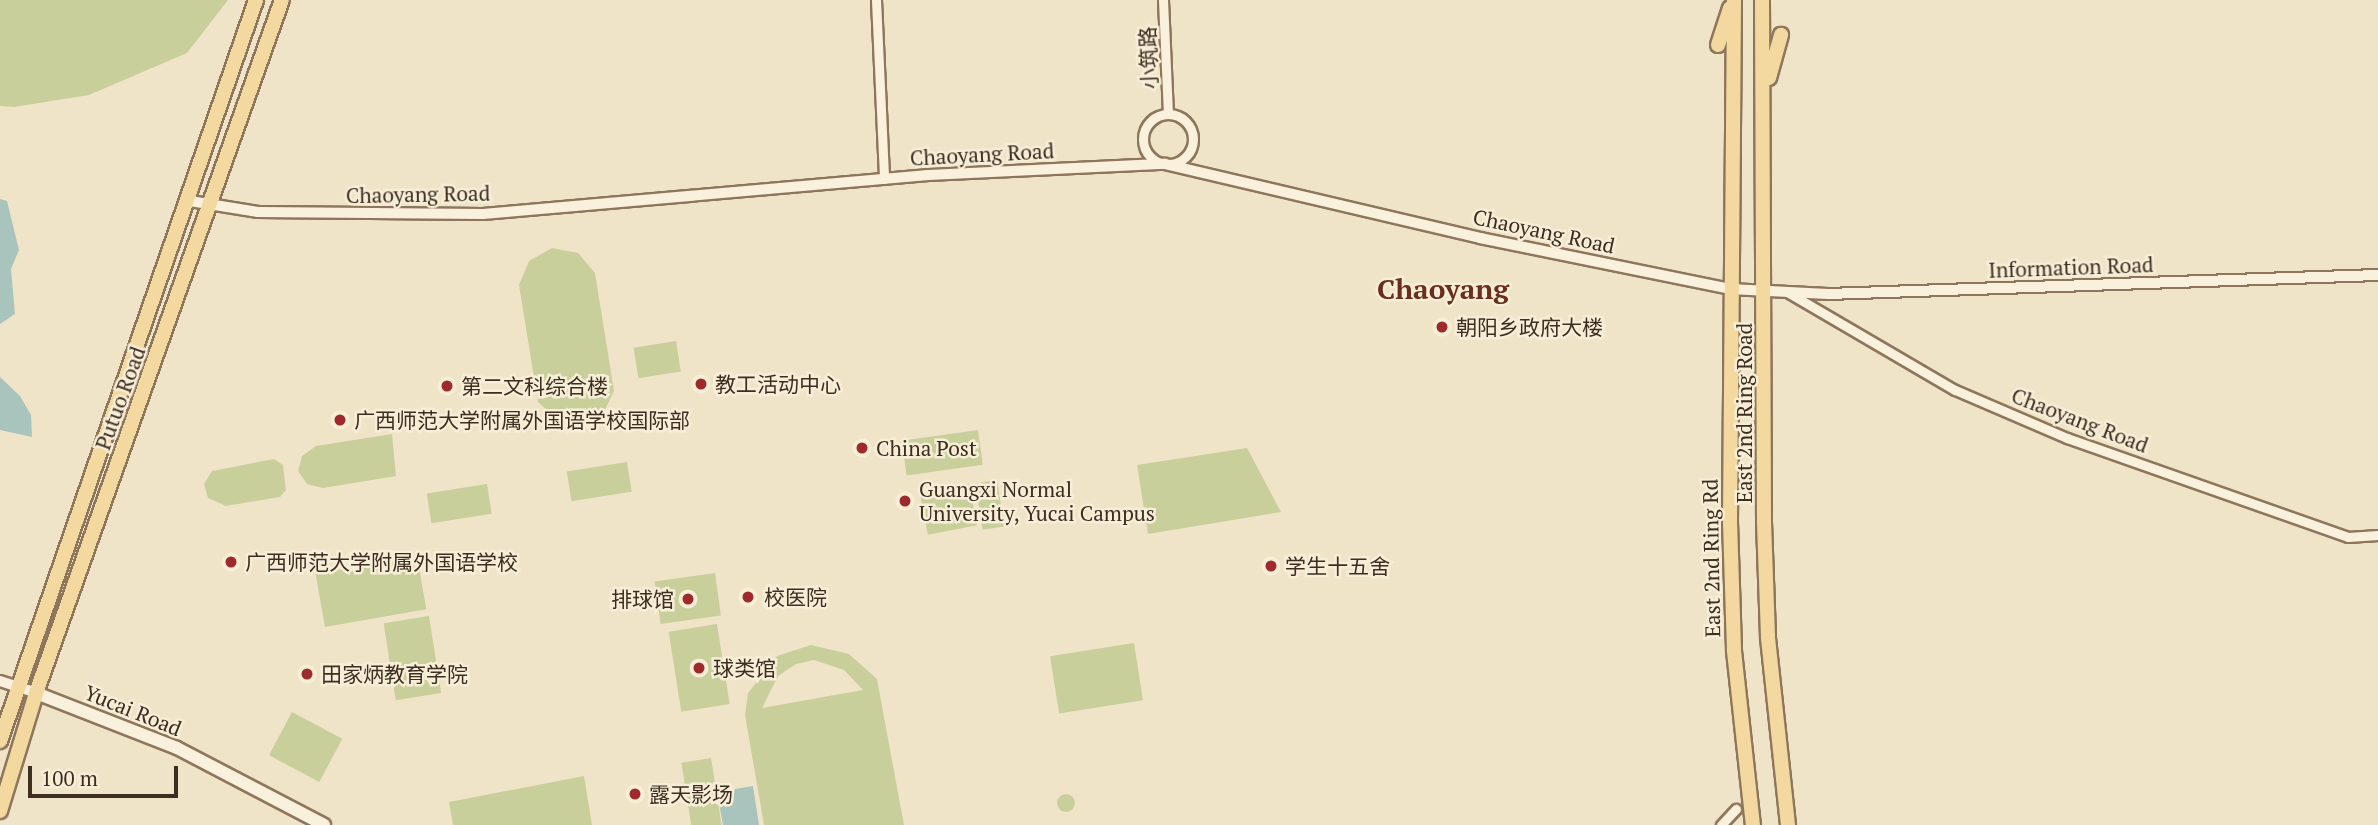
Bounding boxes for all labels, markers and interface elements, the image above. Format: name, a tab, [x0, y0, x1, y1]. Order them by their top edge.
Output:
street label: 小筑路	[1134, 26, 1162, 90]
street label: Chaoyang Road	[909, 138, 1055, 170]
street label: Chaoyang Road	[346, 180, 490, 208]
street label: Chaoyang Road	[1471, 204, 1617, 258]
street label: Information Road	[1988, 252, 2154, 282]
district label: Chaoyang	[1377, 272, 1509, 306]
place label: 朝阳乡政府大楼	[1456, 314, 1603, 340]
marker: 朝阳乡政府大楼	[1434, 319, 1450, 335]
street label: East 2nd Ring Road	[1731, 323, 1757, 503]
street label: Putuo Road	[90, 343, 150, 453]
place label: 教工活动中心	[715, 371, 841, 397]
place label: 第二文科综合楼	[461, 373, 608, 399]
marker: 教工活动中心	[693, 376, 709, 392]
marker: 第二文科综合楼	[439, 378, 455, 394]
street label: Chaoyang Road	[2008, 382, 2152, 458]
place label: 广西师范大学附属外国语学校国际部	[354, 407, 690, 433]
marker: 广西师范大学附属外国语学校国际部	[332, 412, 348, 428]
place label: China Post	[876, 435, 977, 461]
marker: China Post	[854, 440, 870, 456]
place label: Guangxi Normal University, Yucai Campus	[919, 476, 1156, 526]
street label: East 2nd Ring Rd	[1697, 478, 1725, 638]
marker: Guangxi Normal University, Yucai Campus	[897, 493, 913, 509]
place label: 广西师范大学附属外国语学校	[245, 549, 518, 575]
place label: 学生十五舍	[1285, 553, 1390, 579]
marker: 广西师范大学附属外国语学校	[223, 554, 239, 570]
marker: 学生十五舍	[1263, 558, 1279, 574]
place label: 校医院	[764, 584, 827, 610]
place label: 排球馆	[611, 586, 674, 612]
marker: 校医院	[738, 587, 758, 607]
marker: 排球馆	[680, 591, 696, 607]
place label: 球类馆	[713, 655, 776, 681]
marker: 球类馆	[691, 660, 707, 676]
place label: 田家炳教育学院	[321, 661, 468, 687]
marker: 田家炳教育学院	[299, 666, 315, 682]
street label: Yucai Road	[81, 679, 185, 741]
scale bar	[32, 752, 182, 796]
text: 100 m	[41, 764, 98, 792]
place label: 露天影场	[649, 781, 733, 807]
marker: 露天影场	[627, 786, 643, 802]

